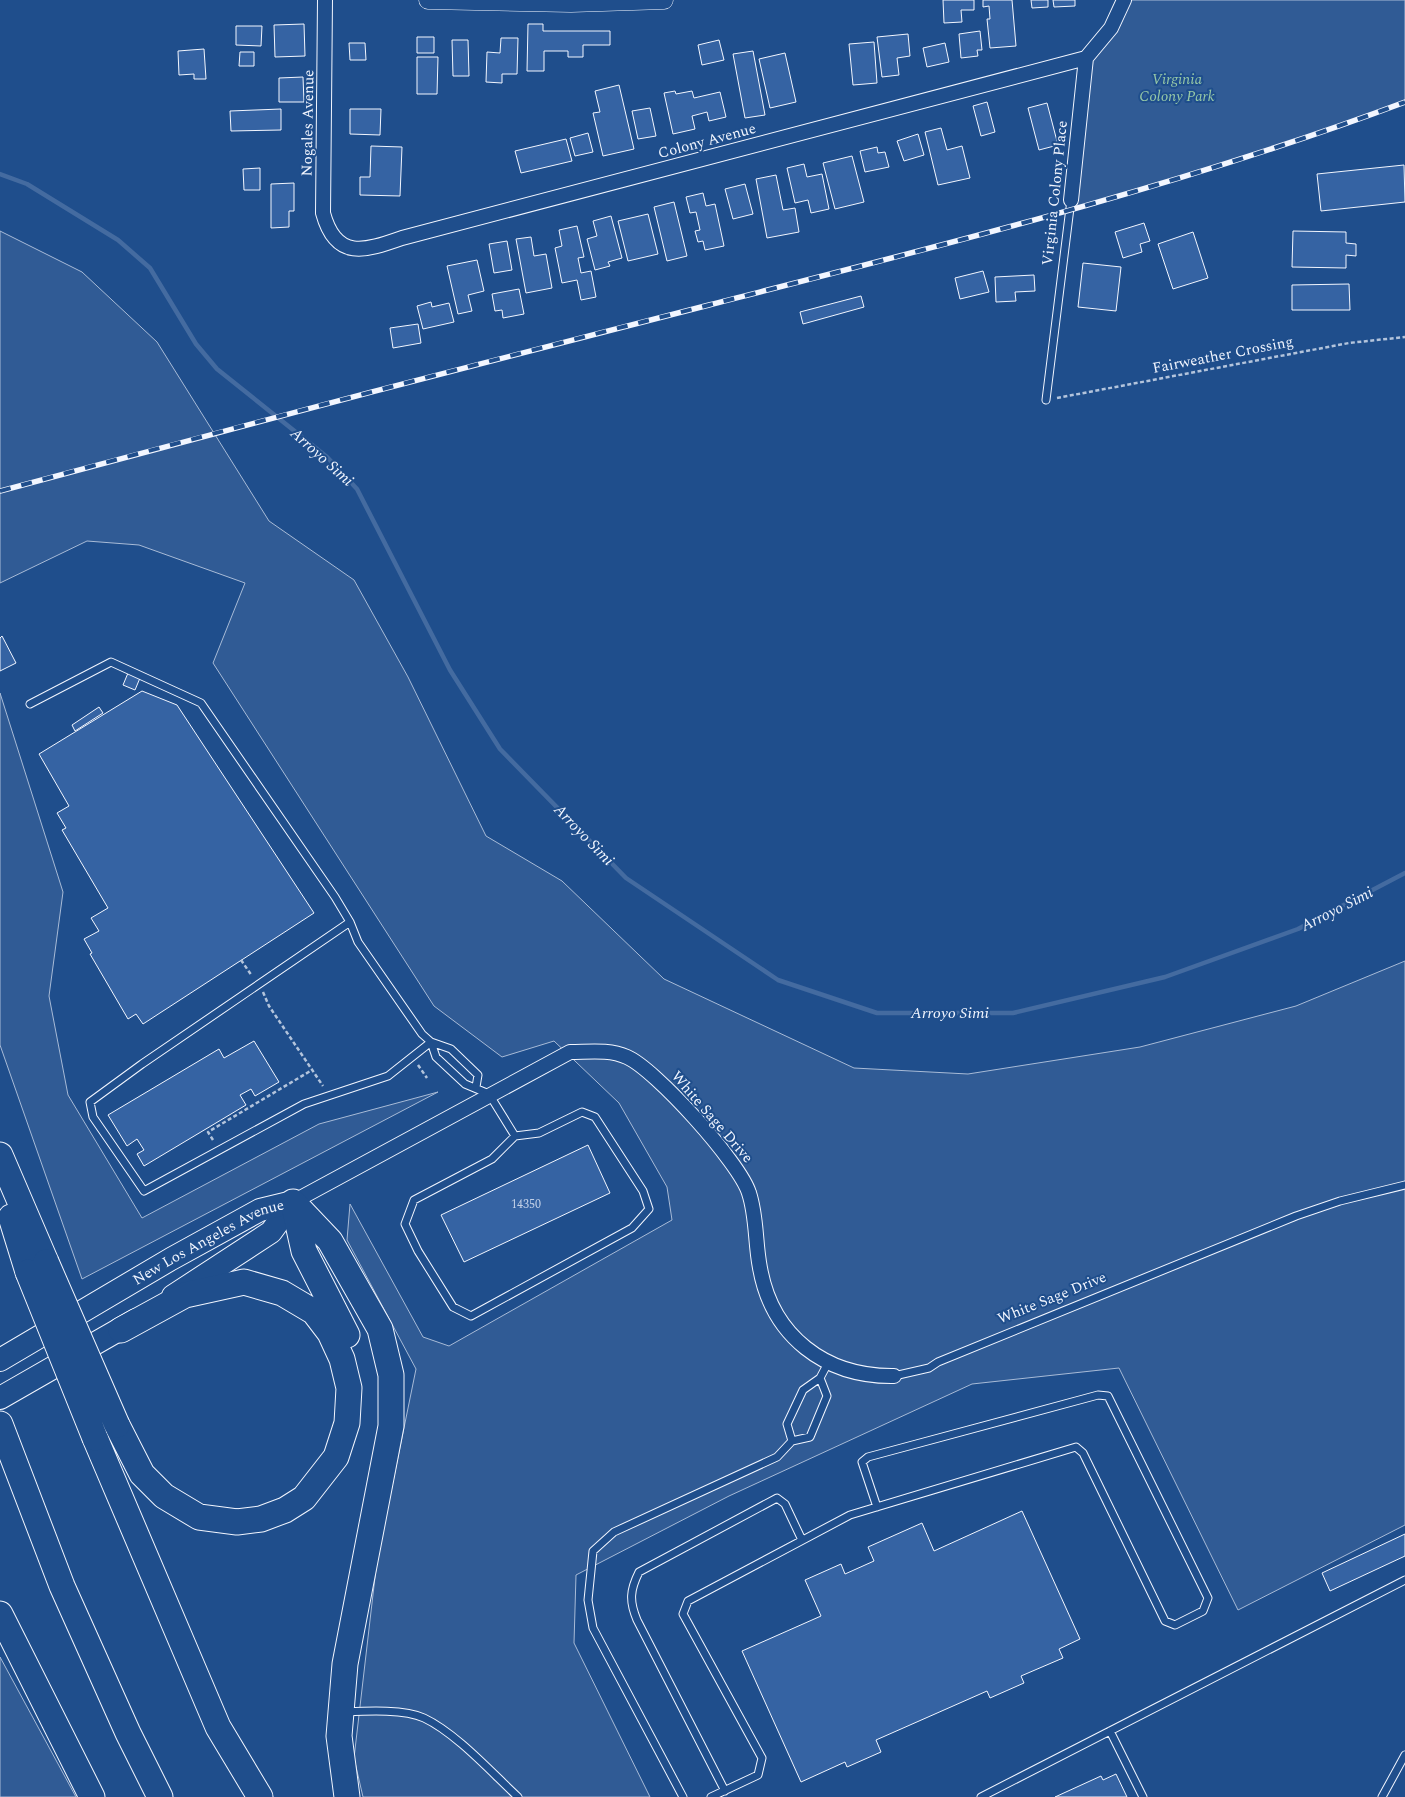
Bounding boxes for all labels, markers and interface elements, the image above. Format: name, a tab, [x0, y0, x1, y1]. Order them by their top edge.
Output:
park label: Virginia Colony Park	[1139, 68, 1215, 108]
street label: Nogales Avenue	[296, 69, 320, 177]
street label: Colony Avenue	[655, 117, 759, 165]
street label: Virginia Colony Place	[1036, 119, 1074, 267]
street label: Fairweather Crossing	[1151, 330, 1295, 380]
water label: Arroyo Simi	[284, 421, 359, 492]
water label: Arroyo Simi	[547, 798, 620, 872]
water label: Arroyo Simi	[1296, 880, 1378, 938]
water label: Arroyo Simi	[910, 1001, 990, 1025]
street label: White Sage Drive	[665, 1066, 759, 1168]
street label: New Los Angeles Avenue	[128, 1193, 286, 1291]
house number: 14350	[511, 1195, 541, 1214]
street label: White Sage Drive	[994, 1266, 1110, 1330]

